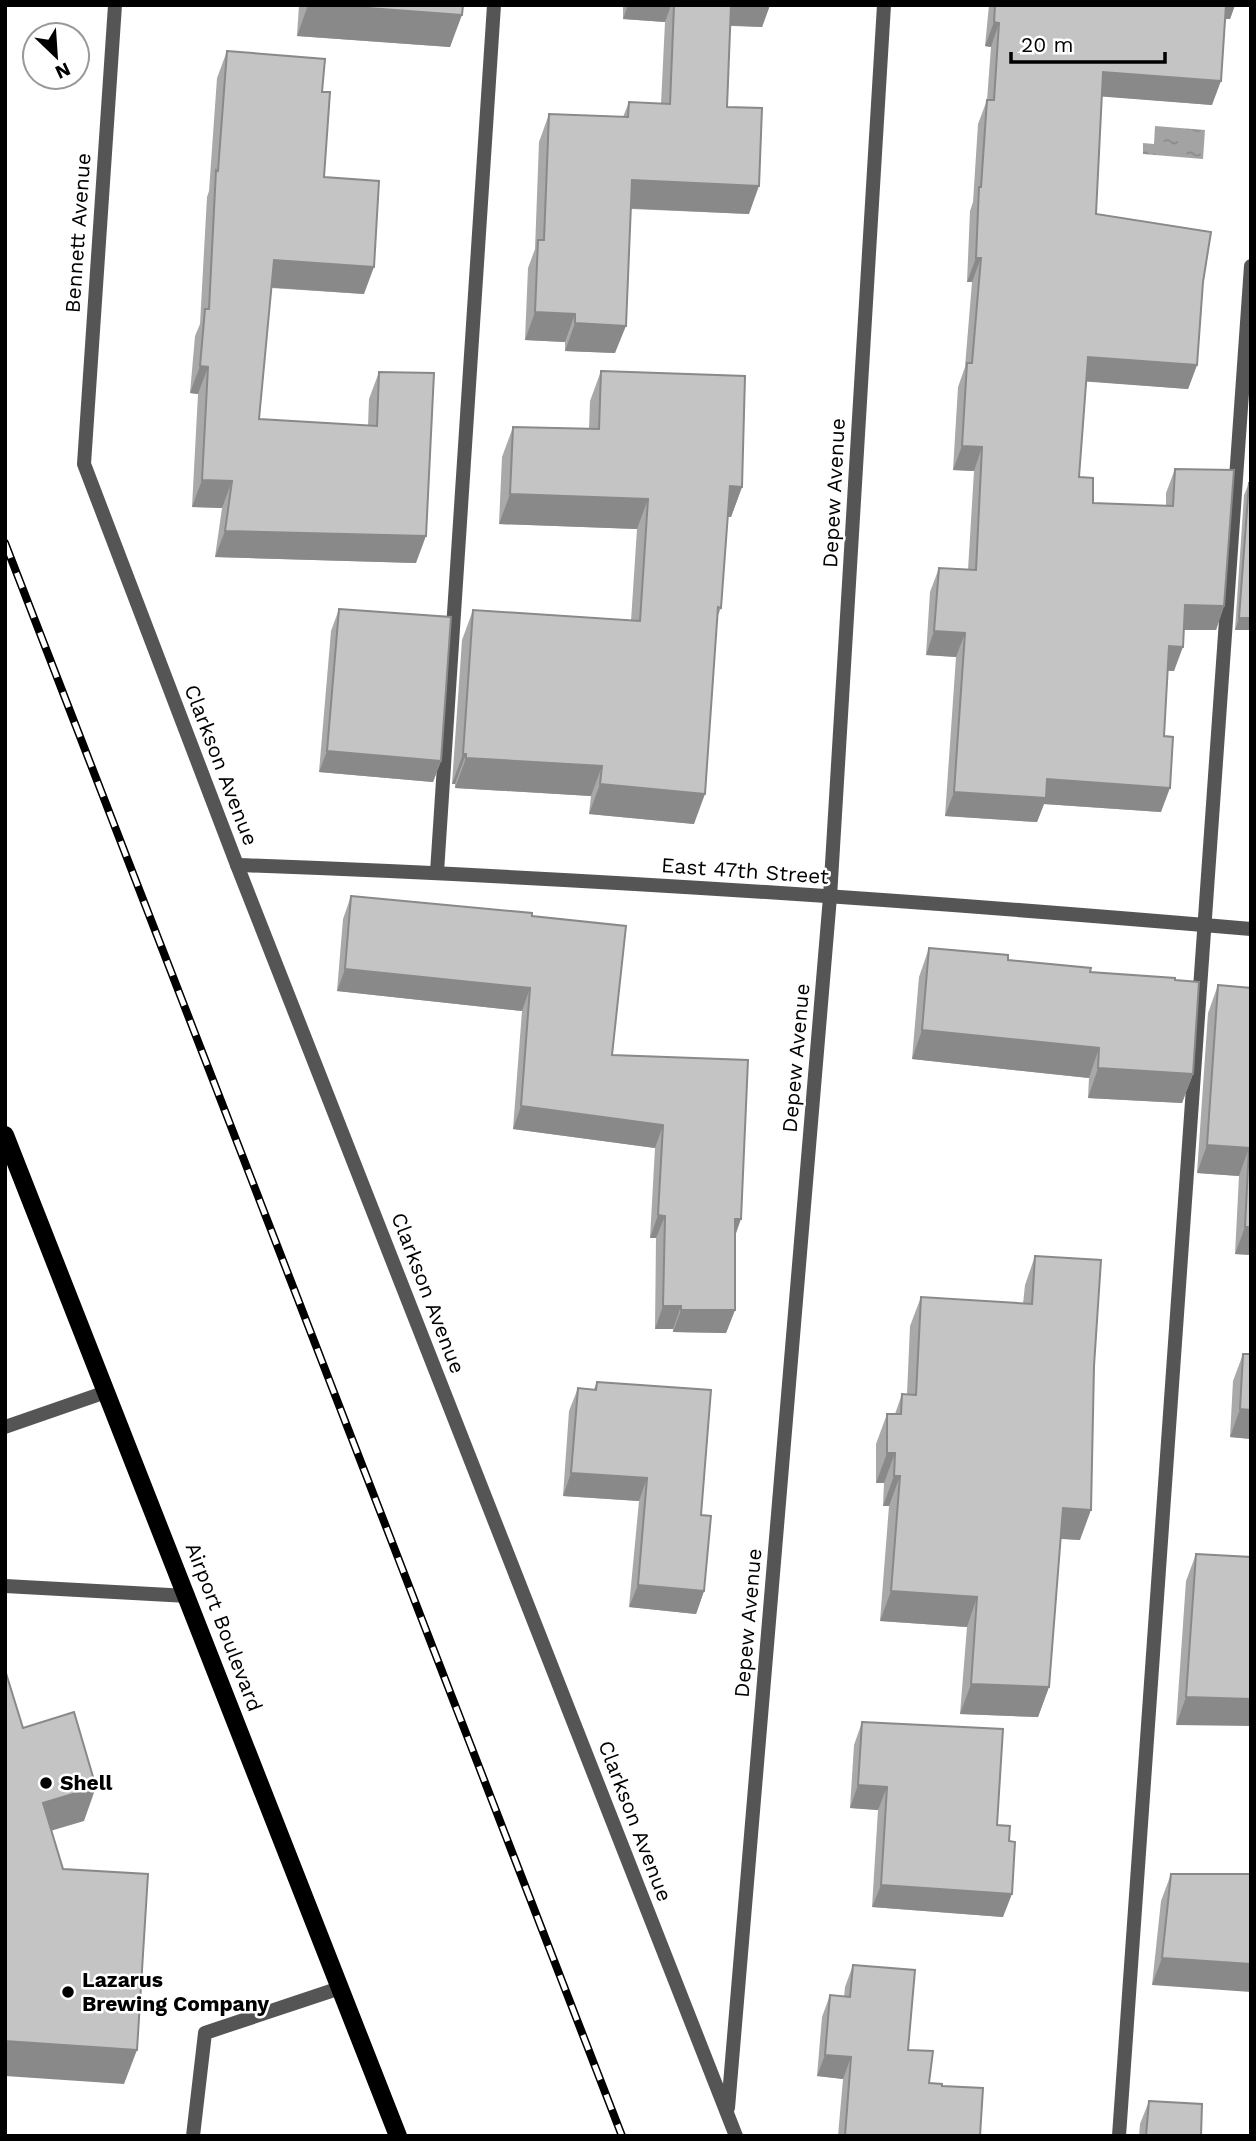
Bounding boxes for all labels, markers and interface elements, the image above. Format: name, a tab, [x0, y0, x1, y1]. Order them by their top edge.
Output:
north arrow	[21, 21, 91, 91]
scale bar	[1011, 21, 1165, 65]
text: 20 m	[1021, 32, 1073, 57]
text: N	[52, 58, 74, 84]
street label: Bennett Avenue	[59, 152, 96, 314]
street label: Depew Avenue	[817, 417, 850, 569]
street label: Clarkson Avenue	[179, 681, 264, 849]
street label: East 47th Street	[660, 852, 830, 889]
street label: Depew Avenue	[777, 982, 814, 1134]
street label: Clarkson Avenue	[386, 1209, 471, 1377]
street label: Airport Boulevard	[181, 1539, 268, 1715]
street label: Depew Avenue	[729, 1547, 766, 1699]
street label: Clarkson Avenue	[593, 1737, 678, 1905]
place label: Shell	[60, 1770, 113, 1795]
marker: Shell	[38, 1775, 54, 1791]
place label: Lazarus Brewing Company	[82, 1967, 269, 2016]
marker: Lazarus Brewing Company	[60, 1984, 76, 2000]

